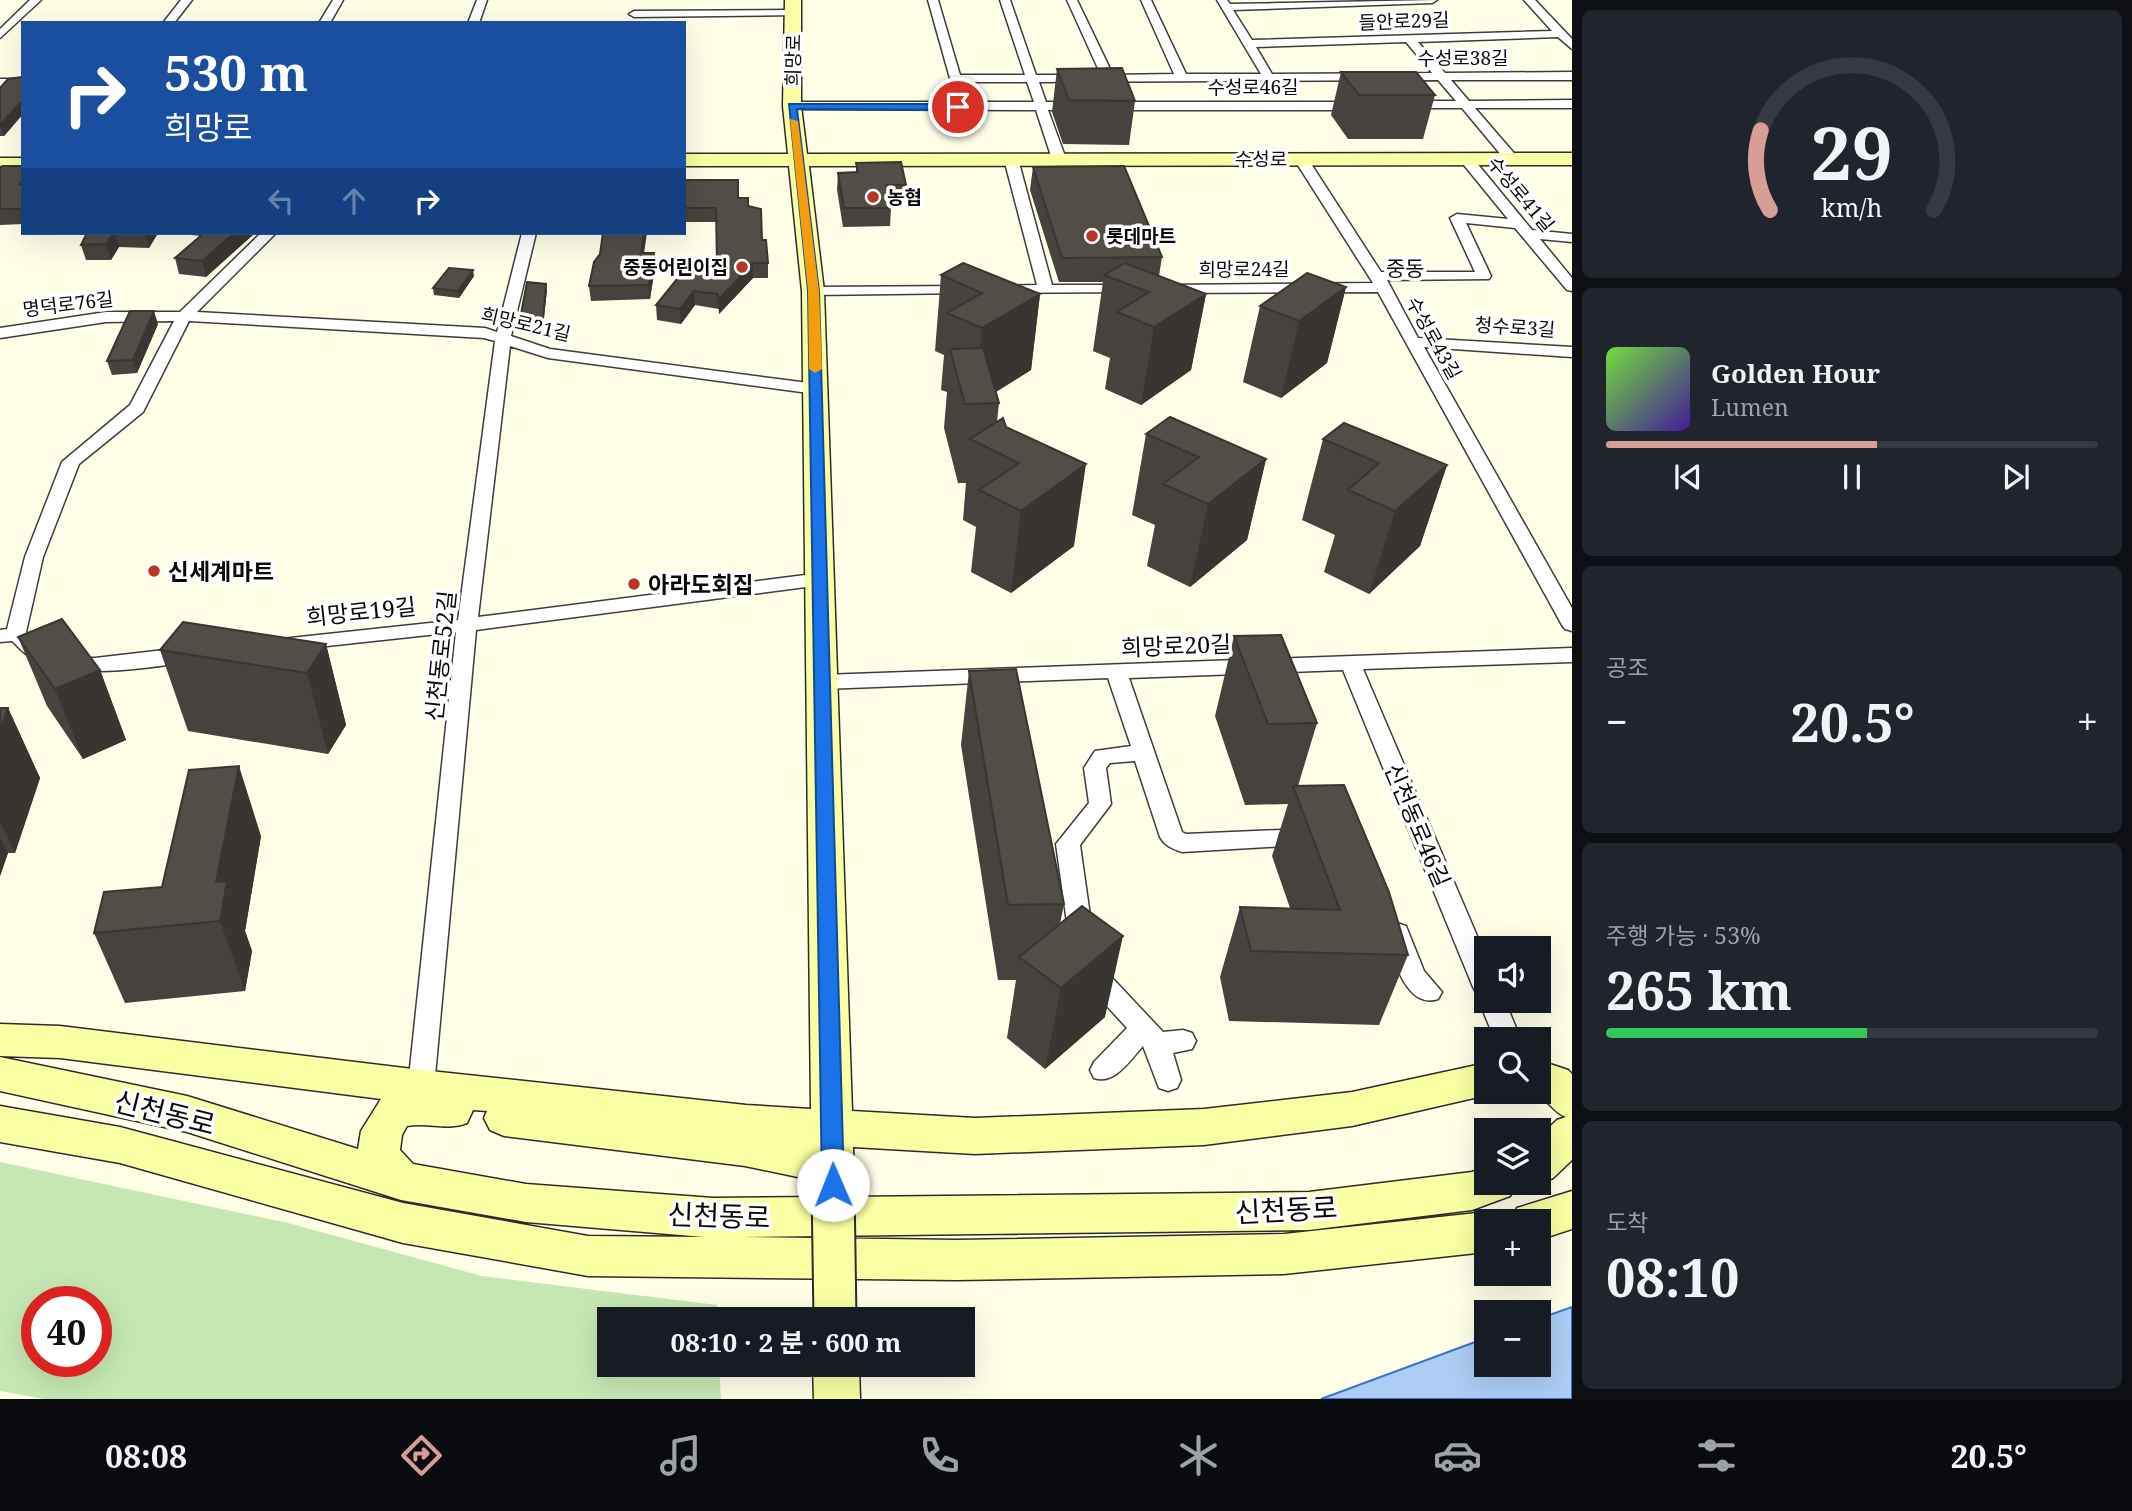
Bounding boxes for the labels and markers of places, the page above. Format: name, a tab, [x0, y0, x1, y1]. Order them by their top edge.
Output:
pin	[928, 77, 988, 137]
place label: 농협	[887, 184, 922, 210]
marker: 농협	[865, 189, 881, 205]
place label: 롯데마트	[1106, 223, 1176, 249]
marker: 롯데마트	[1084, 228, 1100, 244]
place label: 중동어린이집	[623, 254, 728, 280]
marker: 중동어린이집	[734, 259, 750, 275]
place label: 신세계마트	[168, 555, 274, 587]
marker: 신세계마트	[146, 563, 162, 579]
place label: 아라도회집	[648, 568, 754, 600]
marker: 아라도회집	[626, 576, 642, 592]

